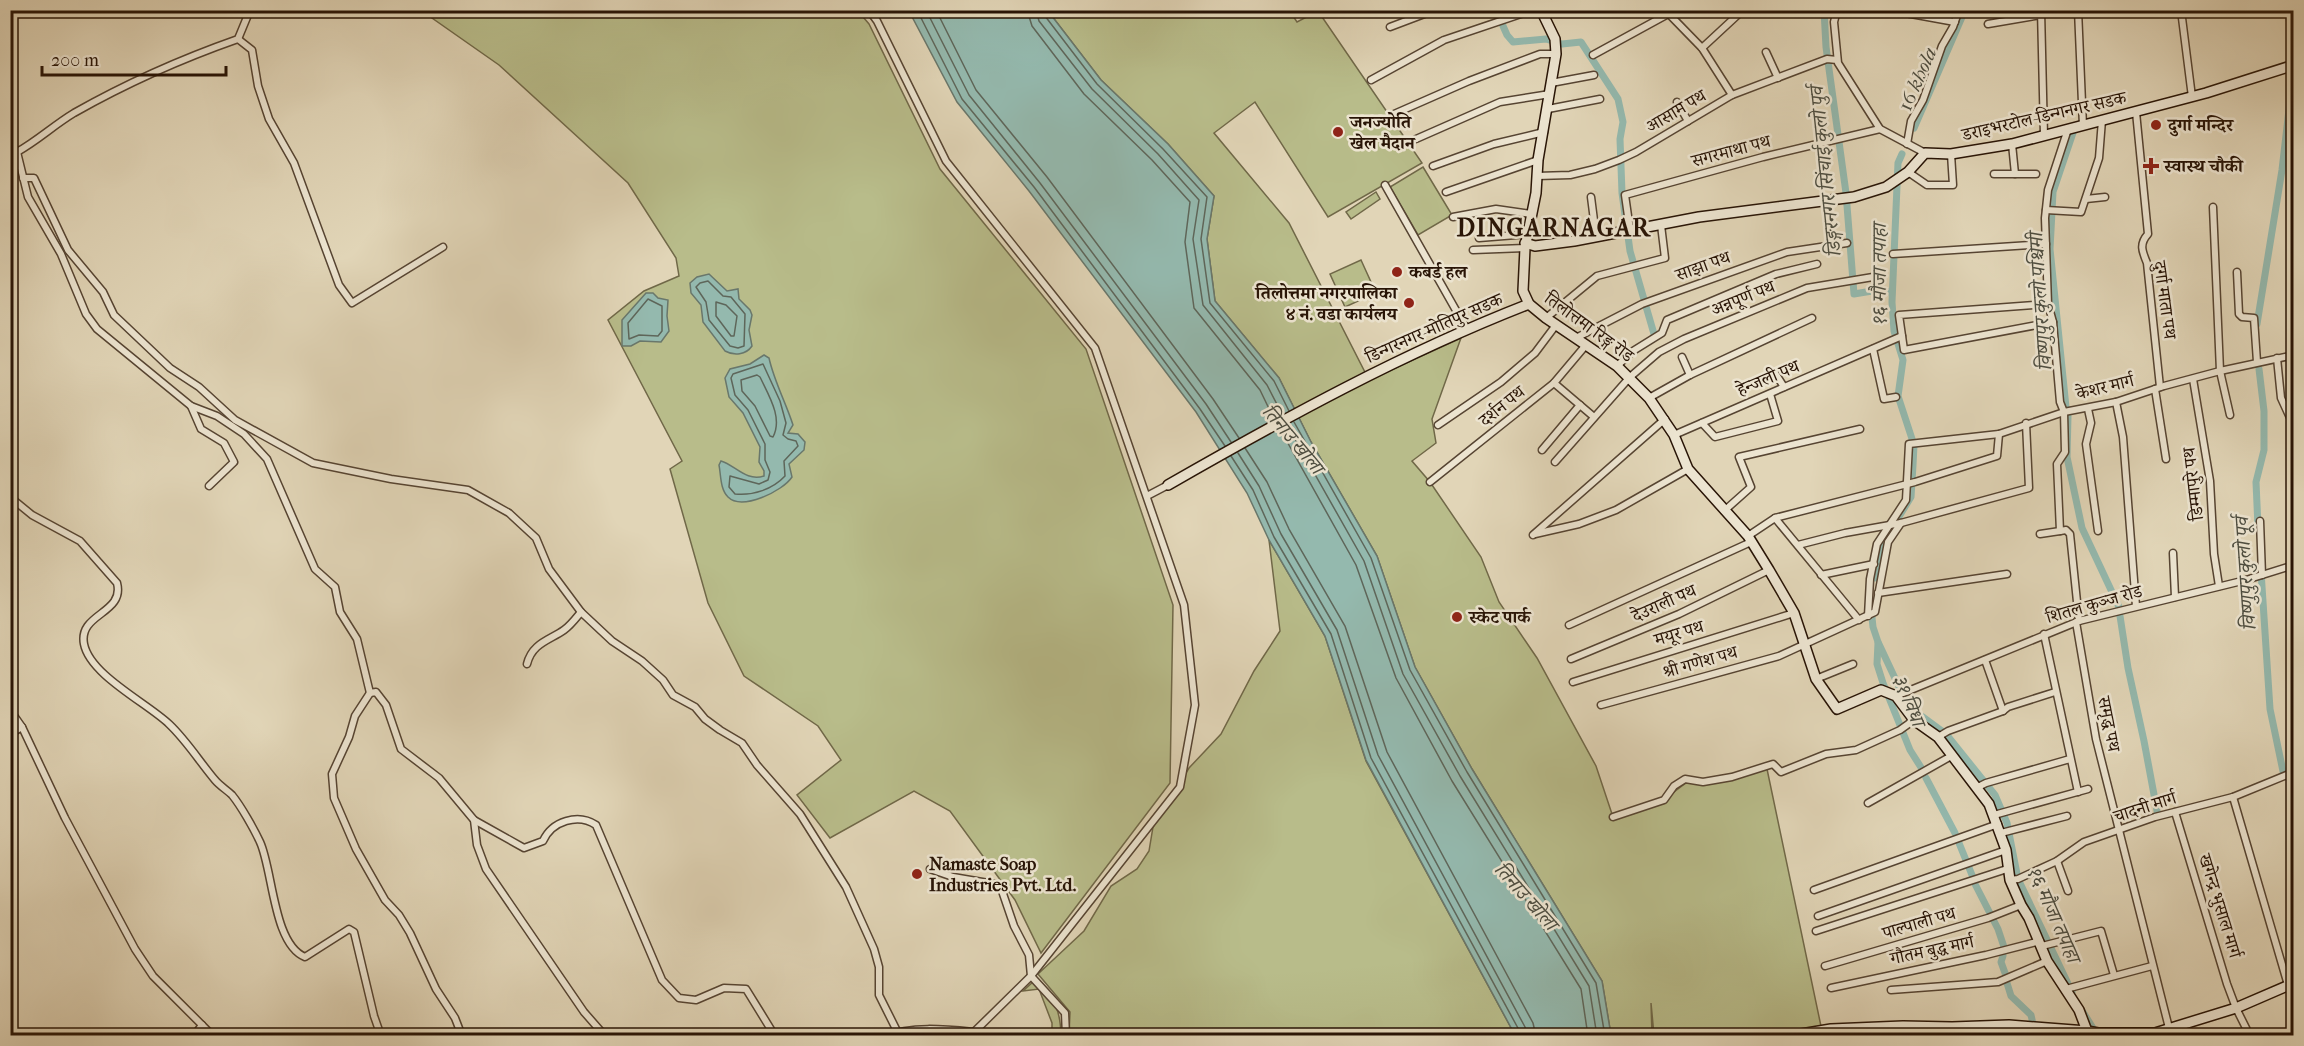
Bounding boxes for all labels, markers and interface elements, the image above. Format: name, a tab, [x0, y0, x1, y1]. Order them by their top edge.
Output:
scale bar	[42, 39, 226, 77]
water label: 16 khola	[1893, 44, 1942, 115]
text: 200 m	[51, 50, 99, 71]
water label: डिङ्गरनगर सिंचाई कुलो पुर्व	[1805, 81, 1847, 258]
street label: आसाम पथ	[1642, 85, 1711, 138]
street label: डराइभरटोल-डिन्गनगर सडक	[1959, 87, 2130, 146]
place label: जनज्योति खेल मैदान	[1348, 112, 1417, 154]
place label: दुर्गा मन्दिर	[2166, 114, 2235, 137]
marker: दुर्गा मन्दिर	[2149, 118, 2163, 132]
marker: जनज्योति खेल मैदान	[1331, 125, 1345, 139]
street label: सगरमाथा पथ	[1688, 130, 1774, 172]
place label: स्वास्थ चौकी	[2162, 155, 2244, 177]
marker: स्वास्थ चौकी	[2142, 157, 2160, 175]
district label: DINGARNAGAR	[1457, 214, 1651, 242]
water label: १६ मौजा तपाहा	[1868, 220, 1891, 326]
water label: विष्णुपुर कुलो पश्चिमी	[2024, 228, 2058, 372]
street label: साझा पथ	[1672, 246, 1735, 286]
street label: दुर्गा माता पथ	[2149, 259, 2181, 342]
place label: कबर्ड हल	[1407, 261, 1468, 283]
marker: कबर्ड हल	[1390, 265, 1404, 279]
street label: अन्नपूर्ण पथ	[1708, 276, 1780, 322]
place label: तिलोत्तमा नगरपालिका ४ नं. वडा कार्यलय	[1254, 283, 1398, 325]
street label: तिलोत्तमा रिङ्ग रोड	[1539, 287, 1639, 368]
street label: डिन्गरनगर-मोतिपुर सडक	[1362, 288, 1507, 368]
marker: तिलोत्तमा नगरपालिका ४ नं. वडा कार्यलय	[1402, 296, 1416, 310]
street label: हेन्जली पथ	[1733, 355, 1804, 401]
street label: केशर मार्ग	[2073, 370, 2138, 405]
street label: दर्शन पथ	[1474, 381, 1531, 432]
water label: तिनाउ खोला	[1257, 400, 1331, 482]
street label: डिम्मापुरे पथ	[2178, 445, 2209, 523]
water label: विष्णुपुर कुलो पूर्व	[2230, 511, 2262, 631]
street label: देउराली पथ	[1628, 579, 1701, 627]
street label: शितल कुञ्ज रोड	[2043, 580, 2146, 628]
place label: स्केट पार्क	[1467, 606, 1532, 628]
marker: स्केट पार्क	[1450, 610, 1464, 624]
street label: मयूर पथ	[1651, 616, 1708, 652]
street label: श्री गणेश पथ	[1660, 641, 1741, 683]
water label: ३१ विधा	[1888, 671, 1931, 733]
street label: समृद्ध पथ	[2092, 694, 2124, 755]
street label: चादनी मार्ग	[2110, 787, 2181, 828]
street label: खगेन्द्र भुसाल मार्ग	[2193, 851, 2246, 962]
place label: Namaste Soap Industries Pvt. Ltd.	[929, 854, 1077, 896]
water label: तिनाउ खोला	[1489, 858, 1565, 938]
water label: १६ मौजा तपाहा	[2022, 863, 2086, 969]
marker: Namaste Soap Industries Pvt. Ltd.	[910, 867, 924, 881]
street label: पाल्पाली पथ	[1879, 903, 1960, 944]
street label: गौतम बुद्ध मार्ग	[1887, 931, 1977, 970]

